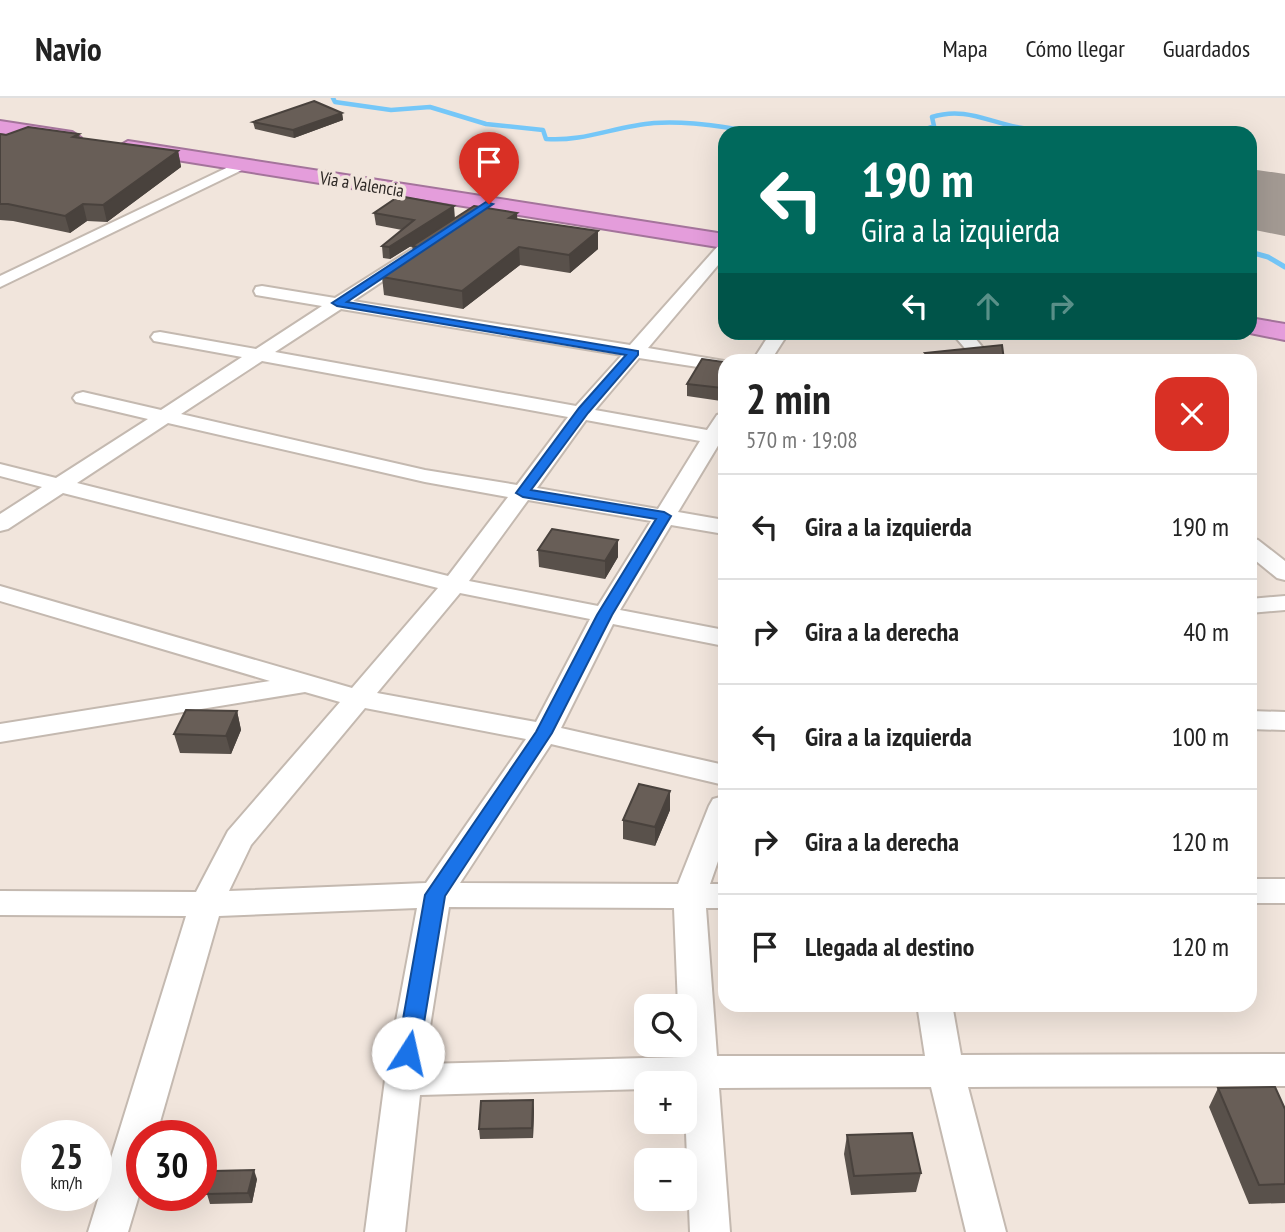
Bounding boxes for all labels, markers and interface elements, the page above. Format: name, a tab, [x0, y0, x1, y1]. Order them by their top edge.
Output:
text: Navio	[35, 27, 102, 70]
text: Mapa	[943, 33, 988, 64]
text: Cómo llegar	[1026, 33, 1125, 64]
text: Guardados	[1163, 33, 1250, 64]
pin	[459, 132, 519, 204]
icon: arrive	[470, 143, 508, 181]
text: 190 m	[861, 147, 974, 211]
icon: left	[746, 154, 837, 245]
street label: Vía a Valencia	[317, 166, 406, 202]
text: Gira a la izquierda	[861, 209, 1060, 251]
icon: left	[896, 287, 934, 325]
icon: ahead	[969, 287, 1007, 325]
icon: right	[1042, 287, 1080, 325]
text: 2 min	[746, 371, 831, 426]
button: close	[1155, 377, 1229, 451]
text: 570 m · 19:08	[746, 425, 858, 454]
icon: left	[746, 508, 784, 546]
text: Gira a la izquierda	[805, 510, 972, 543]
text: 190 m	[1171, 510, 1229, 543]
icon: right	[746, 613, 784, 651]
text: Gira a la derecha	[805, 615, 959, 648]
text: 40 m	[1183, 615, 1229, 648]
icon: left	[746, 718, 784, 756]
text: Gira a la izquierda	[805, 720, 972, 753]
text: 100 m	[1171, 720, 1229, 753]
icon: right	[746, 823, 784, 861]
text: Gira a la derecha	[805, 825, 959, 858]
text: 120 m	[1171, 825, 1229, 858]
icon: arrive	[746, 928, 784, 966]
text: Llegada al destino	[805, 930, 974, 963]
text: 120 m	[1171, 930, 1229, 963]
map controls	[634, 994, 697, 1211]
button: search	[634, 994, 697, 1057]
position arrow	[371, 1016, 445, 1090]
button: +	[634, 1071, 697, 1134]
speed limit sign: 30	[126, 1120, 217, 1211]
text: 25	[50, 1133, 83, 1179]
button: −	[634, 1148, 697, 1211]
text: km/h	[51, 1171, 82, 1194]

